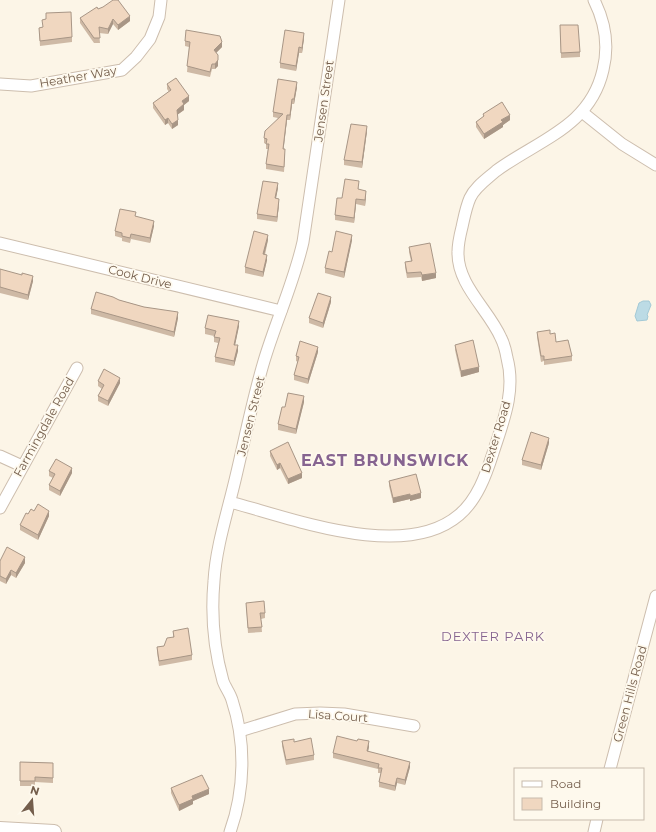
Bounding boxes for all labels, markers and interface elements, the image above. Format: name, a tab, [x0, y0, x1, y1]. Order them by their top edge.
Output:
street label: Jensen Street	[310, 59, 337, 144]
street label: Heather Way	[38, 62, 118, 91]
street label: Cook Drive	[107, 261, 173, 292]
street label: Farmingdale Road	[10, 374, 77, 479]
street label: Jensen Street	[233, 374, 268, 458]
street label: Dexter Road	[477, 399, 514, 475]
district label: EAST BRUNSWICK	[301, 451, 469, 470]
district label: DEXTER PARK	[441, 628, 545, 644]
street label: Green Hills Road	[609, 644, 650, 744]
street label: Lisa Court	[308, 706, 369, 725]
legend	[514, 768, 644, 820]
text: Road	[550, 776, 581, 791]
north arrow	[12, 780, 52, 820]
text: N	[29, 782, 41, 798]
text: Building	[550, 796, 601, 811]

